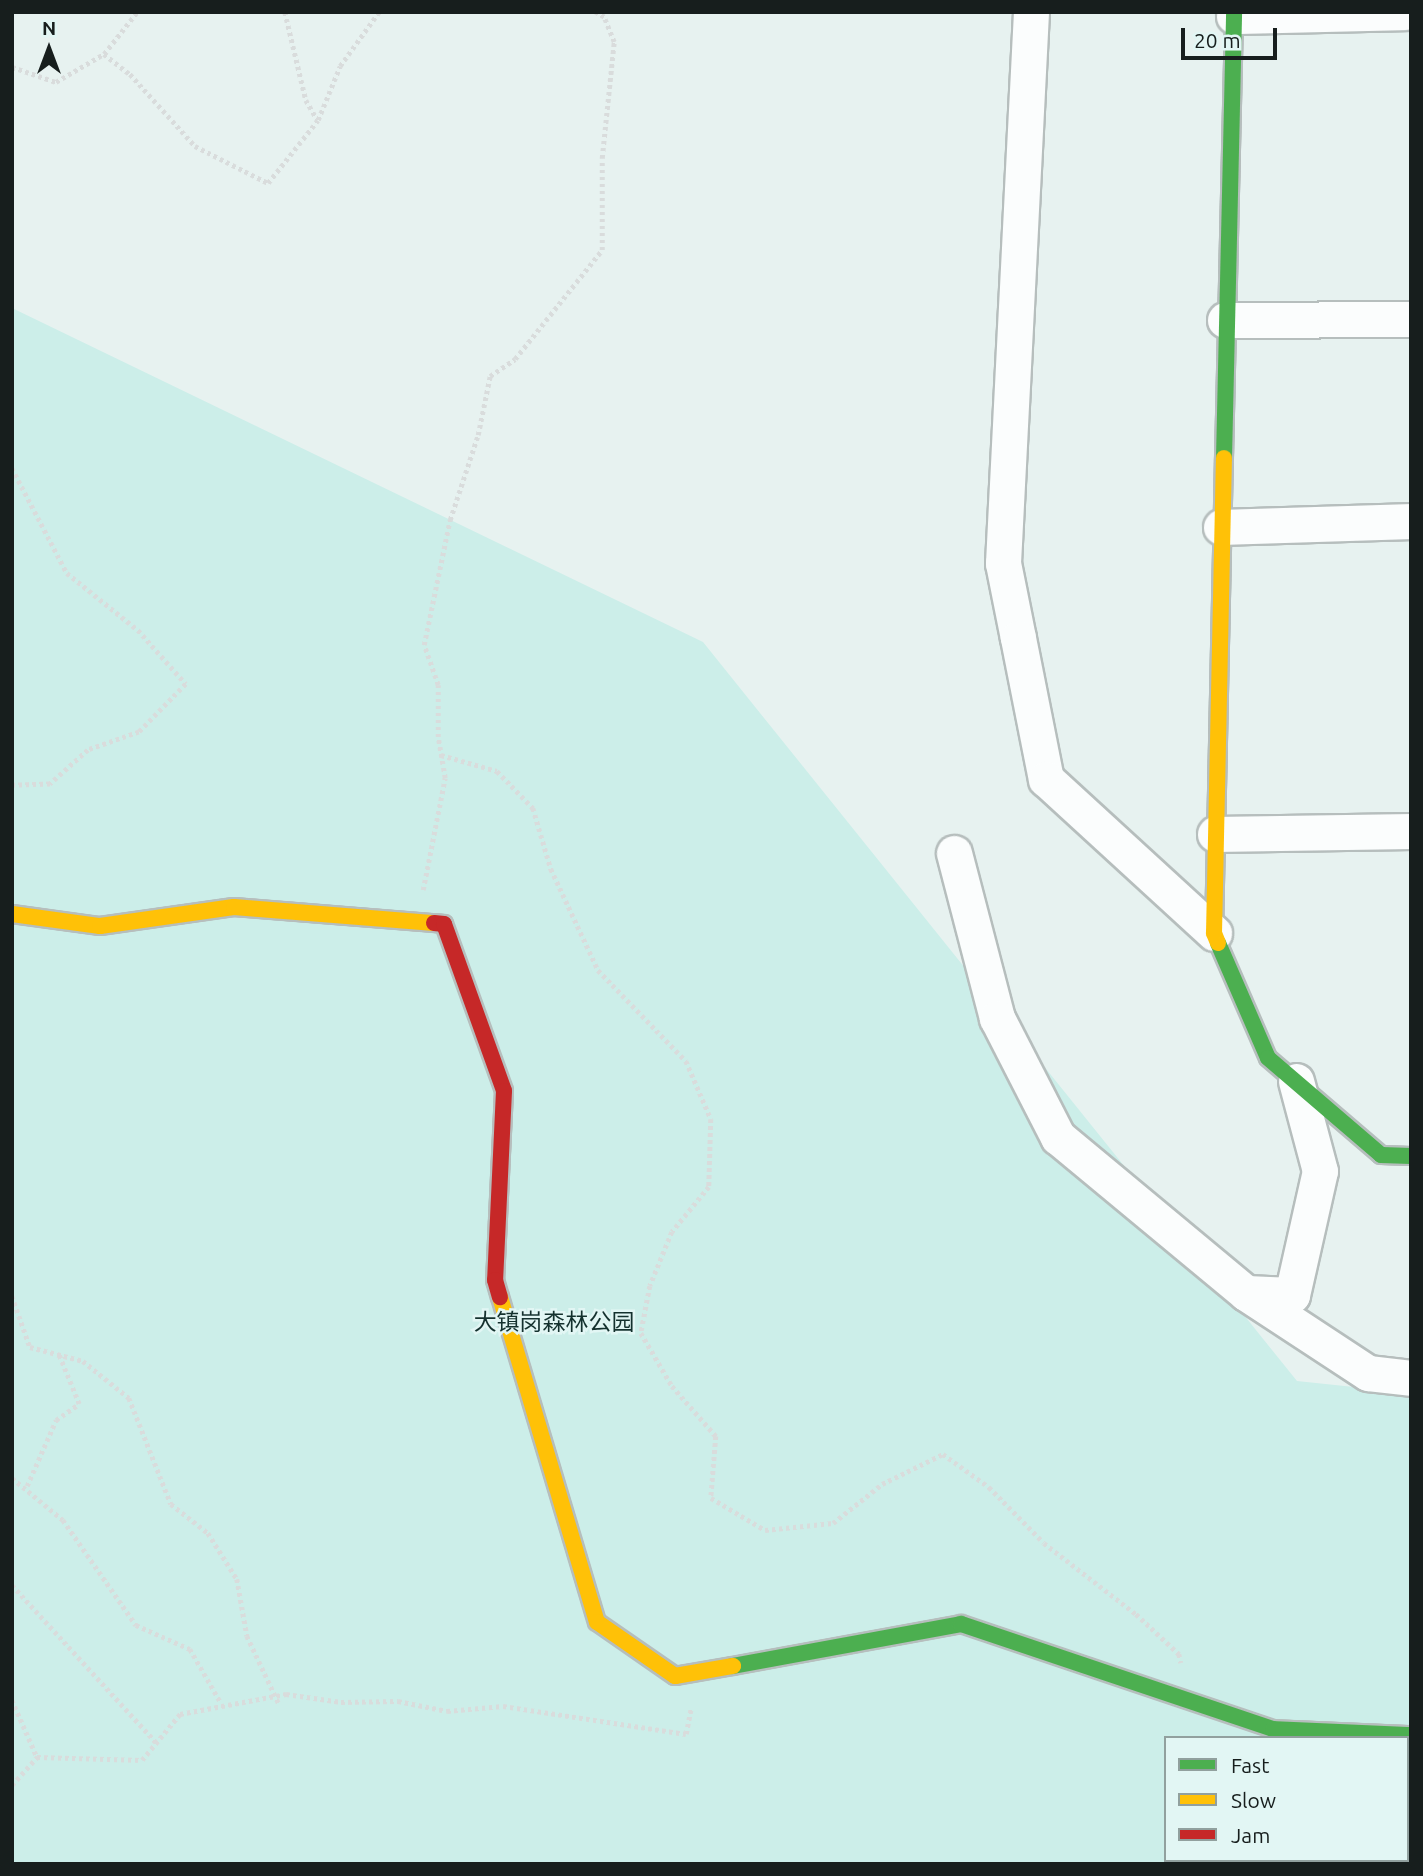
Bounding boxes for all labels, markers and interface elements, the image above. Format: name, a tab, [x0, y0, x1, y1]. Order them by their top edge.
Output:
north arrow	[14, 14, 84, 84]
scale bar	[1185, 14, 1281, 58]
text: N	[42, 17, 56, 39]
text: 20 m	[1194, 28, 1241, 52]
park label: 大镇岗森林公园	[474, 1308, 634, 1336]
legend	[1164, 1736, 1409, 1862]
text: Fast	[1231, 1753, 1269, 1777]
text: Slow	[1231, 1788, 1276, 1812]
text: Jam	[1231, 1823, 1270, 1847]

